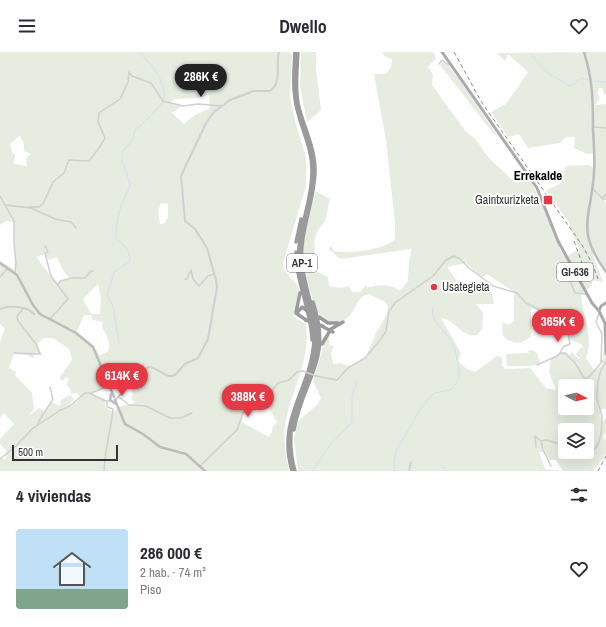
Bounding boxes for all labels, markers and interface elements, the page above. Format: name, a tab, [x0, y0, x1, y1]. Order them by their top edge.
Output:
text: Dwello	[279, 14, 327, 39]
icon: menu	[16, 15, 38, 37]
icon: heart	[568, 15, 590, 37]
pin: 286K €	[168, 64, 234, 98]
text: 286K €	[184, 68, 218, 85]
district label: Errekalde	[514, 167, 562, 184]
place label: Gaintxurizketa	[475, 192, 540, 208]
marker: Gaintxurizketa	[542, 194, 554, 206]
road number: AP-1	[287, 254, 317, 272]
road number: GI-636	[557, 263, 593, 281]
place label: Usategieta	[442, 279, 490, 295]
marker: Usategieta	[429, 282, 439, 292]
pin: 365K €	[525, 309, 591, 343]
text: 365K €	[541, 313, 575, 330]
pin: 614K €	[89, 363, 155, 397]
text: 614K €	[105, 367, 139, 384]
north arrow	[558, 379, 594, 415]
map controls	[558, 379, 594, 459]
pin: 388K €	[215, 384, 281, 418]
text: 388K €	[231, 388, 265, 405]
button: layers	[558, 423, 594, 459]
scale bar	[12, 443, 118, 462]
text: 500 m	[18, 445, 43, 459]
text: 4 viviendas	[16, 484, 91, 507]
icon: filters	[568, 484, 590, 506]
text: 286 000 €	[140, 541, 202, 564]
icon: home	[48, 545, 96, 593]
icon: heart	[568, 558, 590, 580]
text: 2 hab. · 74 m²	[140, 564, 206, 581]
text: Piso	[140, 581, 161, 598]

